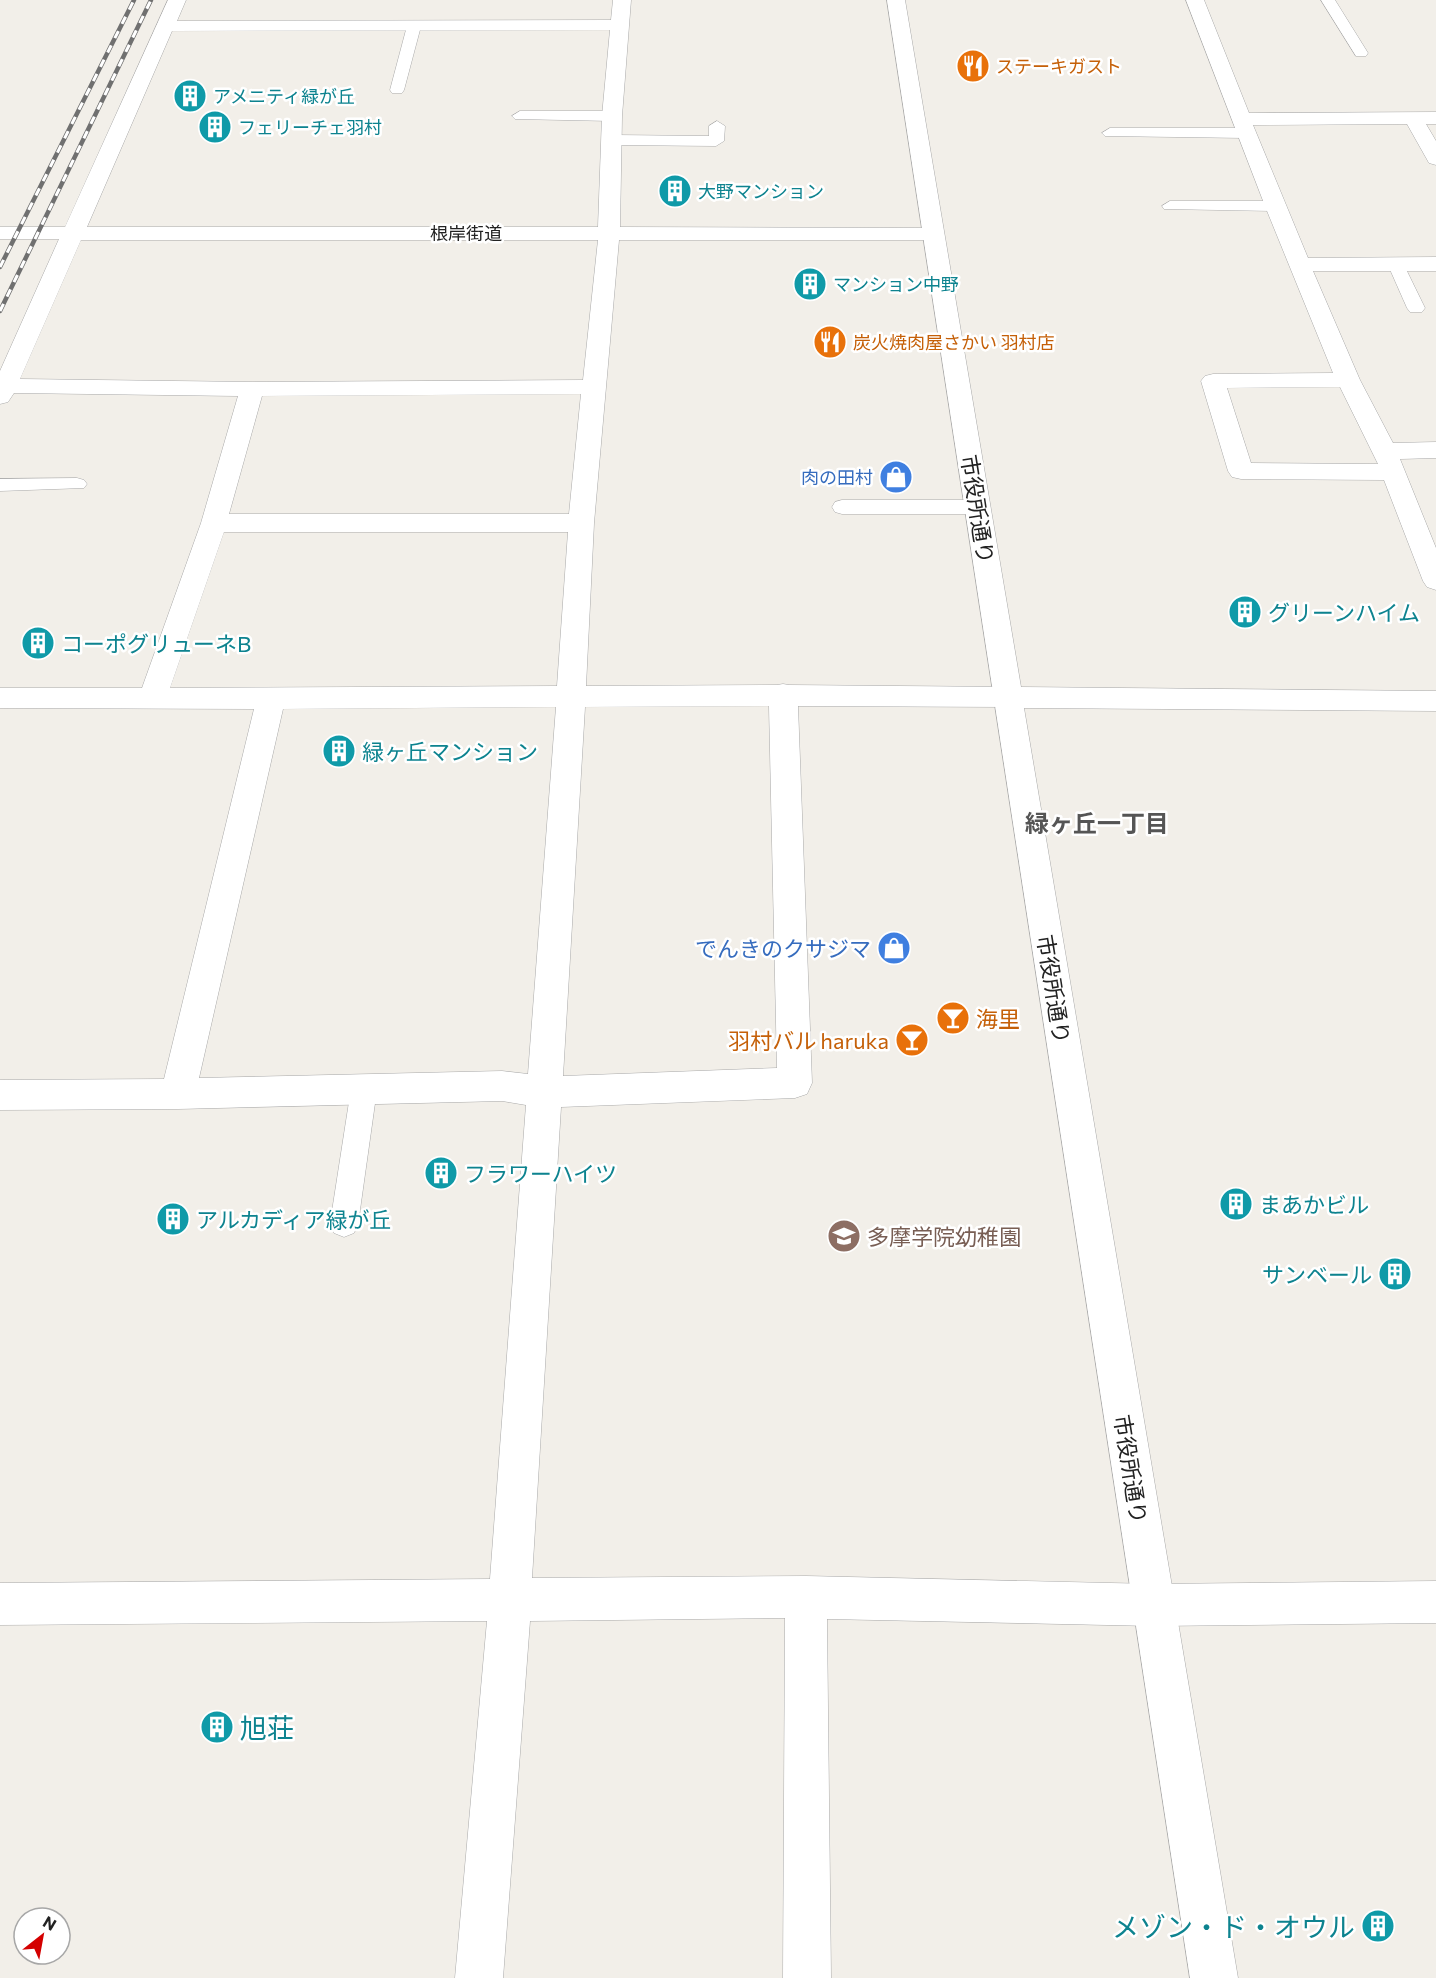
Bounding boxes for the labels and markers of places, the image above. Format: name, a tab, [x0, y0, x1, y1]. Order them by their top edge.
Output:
restaurant icon: ステーキガスト	[955, 48, 991, 84]
place label: ステーキガスト	[996, 55, 1122, 77]
building icon: アメニティ緑が丘	[172, 78, 208, 114]
place label: アメニティ緑が丘	[213, 85, 355, 107]
building icon: フェリーチェ羽村	[197, 109, 233, 145]
place label: フェリーチェ羽村	[238, 116, 382, 138]
building icon: 大野マンション	[657, 173, 693, 209]
place label: 大野マンション	[698, 180, 824, 202]
building icon: マンション中野	[792, 266, 828, 302]
place label: マンション中野	[833, 273, 959, 295]
restaurant icon: 炭火焼肉屋さかい 羽村店	[812, 324, 848, 360]
place label: 炭火焼肉屋さかい 羽村店	[853, 331, 1054, 353]
shop icon: 肉の田村	[878, 459, 914, 495]
place label: 肉の田村	[801, 466, 873, 488]
building icon: グリーンハイム	[1227, 594, 1263, 630]
place label: グリーンハイム	[1268, 599, 1420, 626]
building icon: コーポグリューネB	[20, 625, 56, 661]
place label: コーポグリューネB	[61, 630, 251, 657]
building icon: 緑ヶ丘マンション	[321, 733, 357, 769]
place label: 緑ヶ丘マンション	[362, 738, 538, 765]
shop icon: でんきのクサジマ	[876, 930, 912, 966]
place label: でんきのクサジマ	[695, 935, 871, 962]
bar icon: 海里	[935, 1000, 971, 1036]
place label: 海里	[976, 1005, 1020, 1032]
bar icon: 羽村バル haruka	[894, 1022, 930, 1058]
place label: 羽村バル haruka	[728, 1027, 889, 1054]
building icon: フラワーハイツ	[423, 1155, 459, 1191]
place label: フラワーハイツ	[464, 1160, 617, 1187]
building icon: まあかビル	[1218, 1186, 1254, 1222]
place label: まあかビル	[1259, 1191, 1369, 1218]
building icon: アルカディア緑が丘	[155, 1201, 191, 1237]
place label: アルカディア緑が丘	[196, 1206, 392, 1233]
school or university icon: 多摩学院幼稚園	[826, 1218, 862, 1254]
place label: 多摩学院幼稚園	[867, 1223, 1021, 1250]
building icon: サンベール	[1377, 1256, 1413, 1292]
place label: サンベール	[1262, 1261, 1372, 1288]
building icon: 旭荘	[199, 1709, 235, 1745]
place label: 旭荘	[240, 1711, 294, 1744]
building icon: メゾン・ド・オウル	[1360, 1908, 1396, 1944]
place label: メゾン・ド・オウル	[1112, 1910, 1355, 1943]

